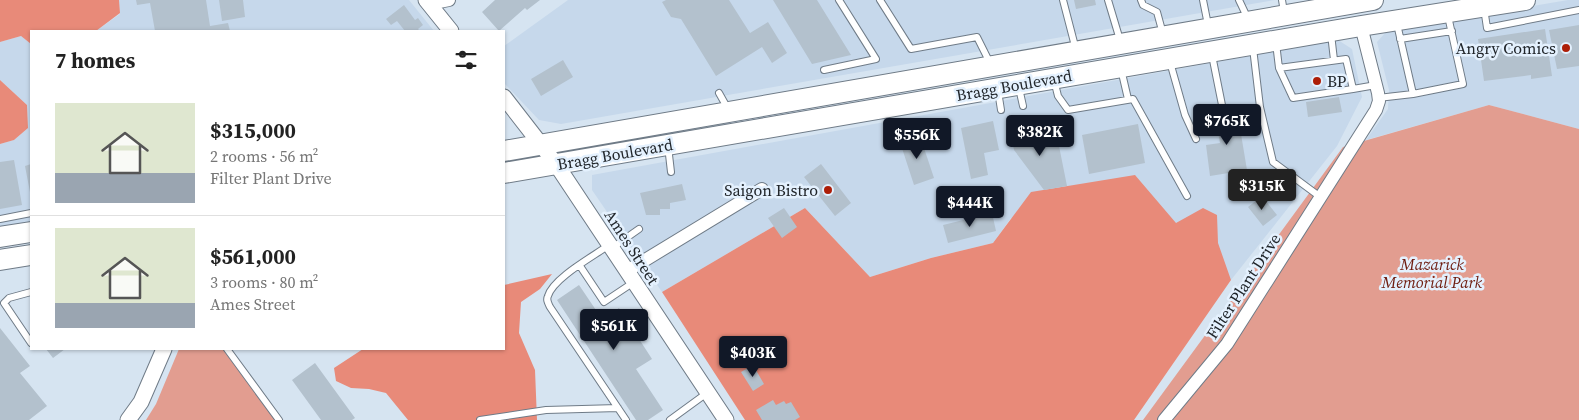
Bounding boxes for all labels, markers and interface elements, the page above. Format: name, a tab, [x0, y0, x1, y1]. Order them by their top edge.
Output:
place label: Angry Comics	[1456, 37, 1556, 59]
marker: Angry Comics	[1560, 42, 1572, 54]
text: 7 homes	[55, 46, 135, 75]
icon: filters	[452, 46, 480, 74]
street label: Bragg Boulevard	[954, 64, 1074, 106]
place label: BP	[1327, 70, 1347, 92]
marker: BP	[1311, 75, 1323, 87]
pin: $765K	[1192, 104, 1262, 146]
text: $765K	[1204, 109, 1250, 131]
pin: $382K	[1005, 114, 1075, 157]
text: $315,000	[210, 116, 296, 145]
pin: $556K	[882, 118, 952, 160]
text: $382K	[1017, 120, 1063, 142]
icon: home	[95, 123, 155, 183]
text: $556K	[894, 123, 940, 145]
street label: Bragg Boulevard	[555, 133, 675, 175]
text: 2 rooms · 56 m²	[210, 145, 318, 167]
text: Filter Plant Drive	[210, 167, 332, 189]
pin: $315K	[1227, 168, 1297, 211]
text: $315K	[1239, 174, 1285, 196]
place label: Saigon Bistro	[724, 179, 818, 201]
marker: Saigon Bistro	[822, 184, 834, 196]
pin: $444K	[935, 186, 1005, 228]
text: $444K	[947, 191, 993, 213]
street label: Ames Street	[600, 205, 665, 289]
street label: Filter Plant Drive	[1201, 229, 1285, 343]
text: $561,000	[210, 242, 296, 271]
icon: home	[95, 248, 155, 308]
park label: Mazarick Memorial Park	[1381, 253, 1483, 293]
text: 3 rooms · 80 m²	[210, 271, 318, 293]
text: Ames Street	[210, 293, 295, 315]
pin: $561K	[579, 308, 649, 351]
text: $561K	[591, 314, 637, 336]
pin: $403K	[718, 336, 788, 378]
text: $403K	[730, 341, 776, 363]

